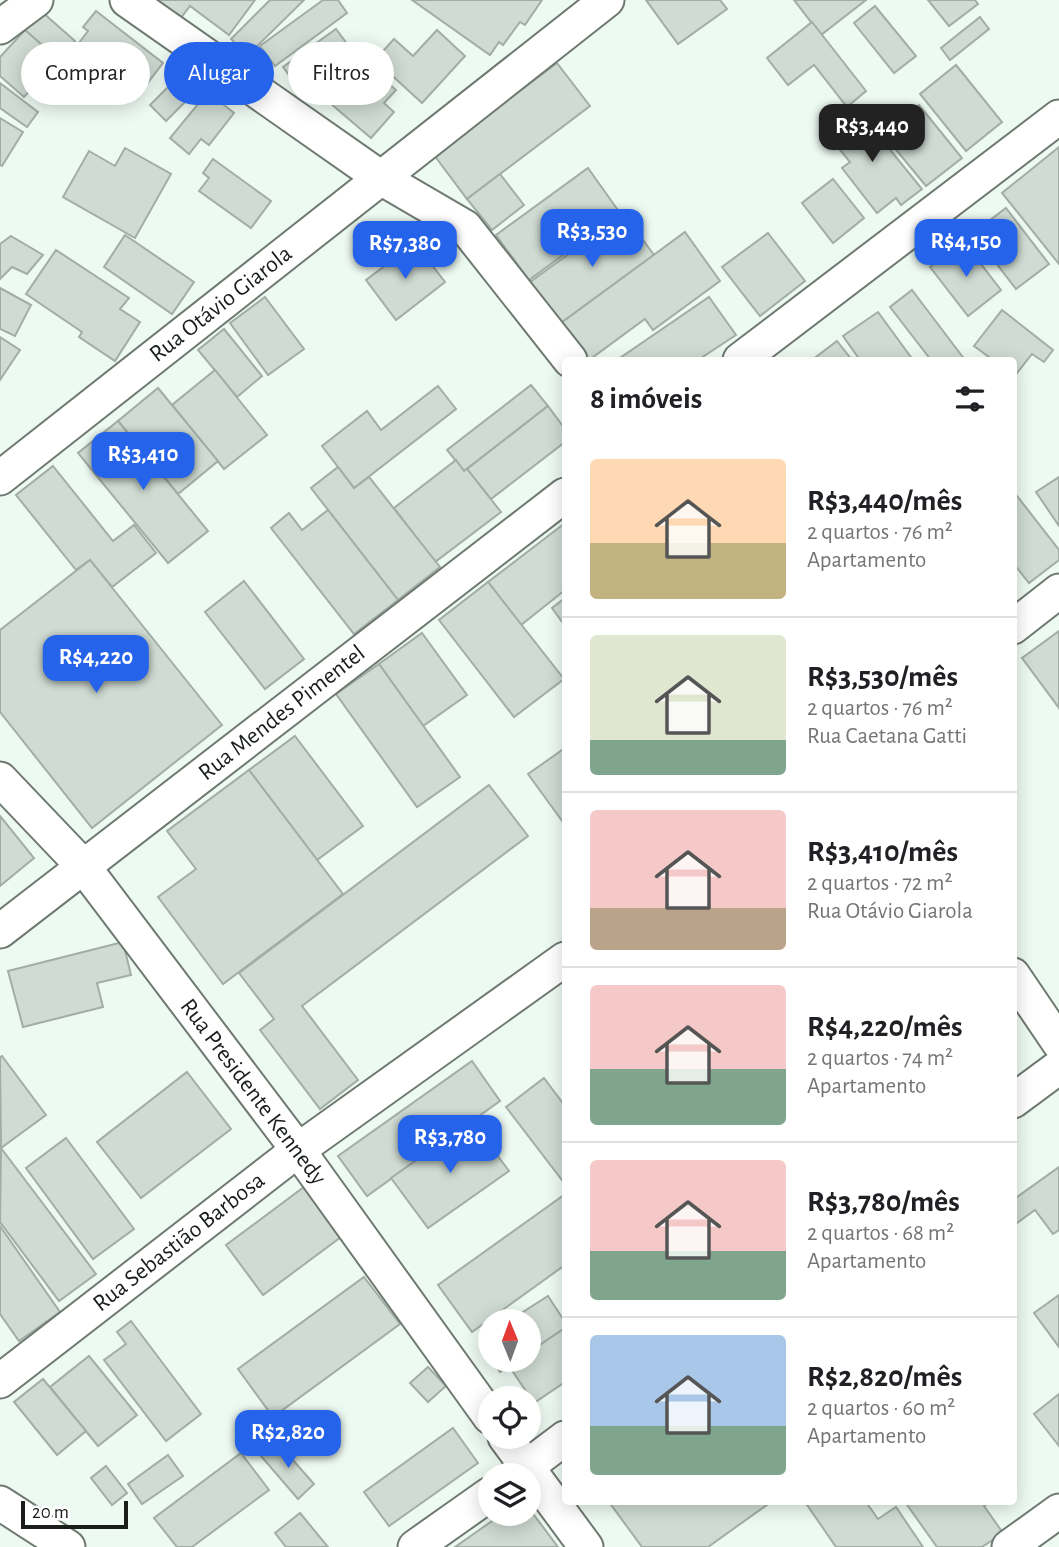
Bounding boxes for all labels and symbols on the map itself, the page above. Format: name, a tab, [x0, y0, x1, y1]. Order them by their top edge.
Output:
pin: R$3,440	[807, 104, 937, 164]
pin: R$3,530	[527, 210, 657, 269]
pin: R$4,150	[901, 219, 1031, 279]
pin: R$7,380	[340, 222, 470, 281]
street label: Rua Otávio Giarola	[145, 241, 297, 367]
pin: R$3,410	[78, 433, 208, 492]
pin: R$4,220	[31, 636, 161, 695]
street label: Rua Mendes Pimentel	[194, 641, 370, 785]
street label: Rua Presidente Kennedy	[175, 995, 331, 1189]
pin: R$3,780	[385, 1116, 515, 1175]
street label: Rua Sebastião Barbosa	[89, 1168, 269, 1316]
north arrow	[478, 1309, 541, 1372]
pin: R$2,820	[223, 1410, 353, 1470]
scale bar	[21, 1498, 128, 1530]

